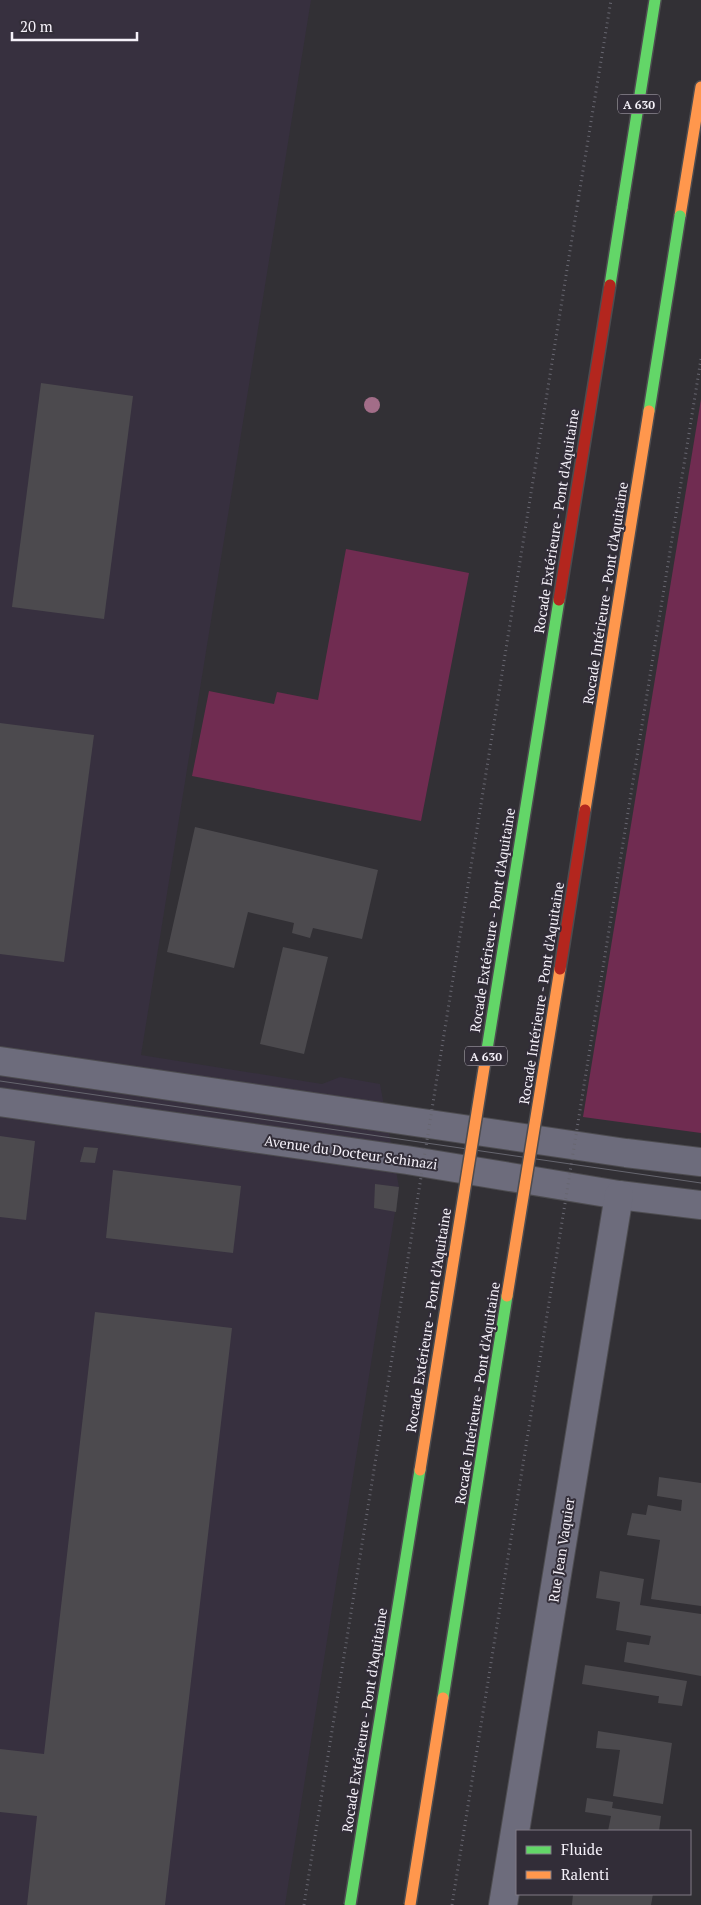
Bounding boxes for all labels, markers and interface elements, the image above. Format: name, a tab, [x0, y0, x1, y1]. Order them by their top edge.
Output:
scale bar	[12, 10, 138, 42]
text: 20 m	[20, 16, 53, 36]
road number: A 630	[618, 95, 660, 114]
street label: Rocade Extérieure - Pont d'Aquitaine	[529, 407, 583, 635]
street label: Rocade Intérieure - Pont d'Aquitaine	[578, 480, 632, 706]
street label: Rocade Extérieure - Pont d'Aquitaine	[465, 806, 519, 1034]
street label: Rocade Intérieure - Pont d'Aquitaine	[514, 880, 568, 1106]
road number: A 630	[465, 1046, 507, 1066]
street label: Avenue du Docteur Schinazi	[263, 1130, 439, 1174]
street label: Rocade Extérieure - Pont d'Aquitaine	[401, 1206, 455, 1434]
street label: Rocade Intérieure - Pont d'Aquitaine	[450, 1280, 504, 1506]
street label: Rue Jean Vaquier	[543, 1496, 579, 1604]
street label: Rocade Extérieure - Pont d'Aquitaine	[337, 1606, 391, 1834]
legend	[516, 1830, 691, 1895]
text: Fluide	[561, 1839, 603, 1859]
text: Ralenti	[561, 1864, 609, 1884]

